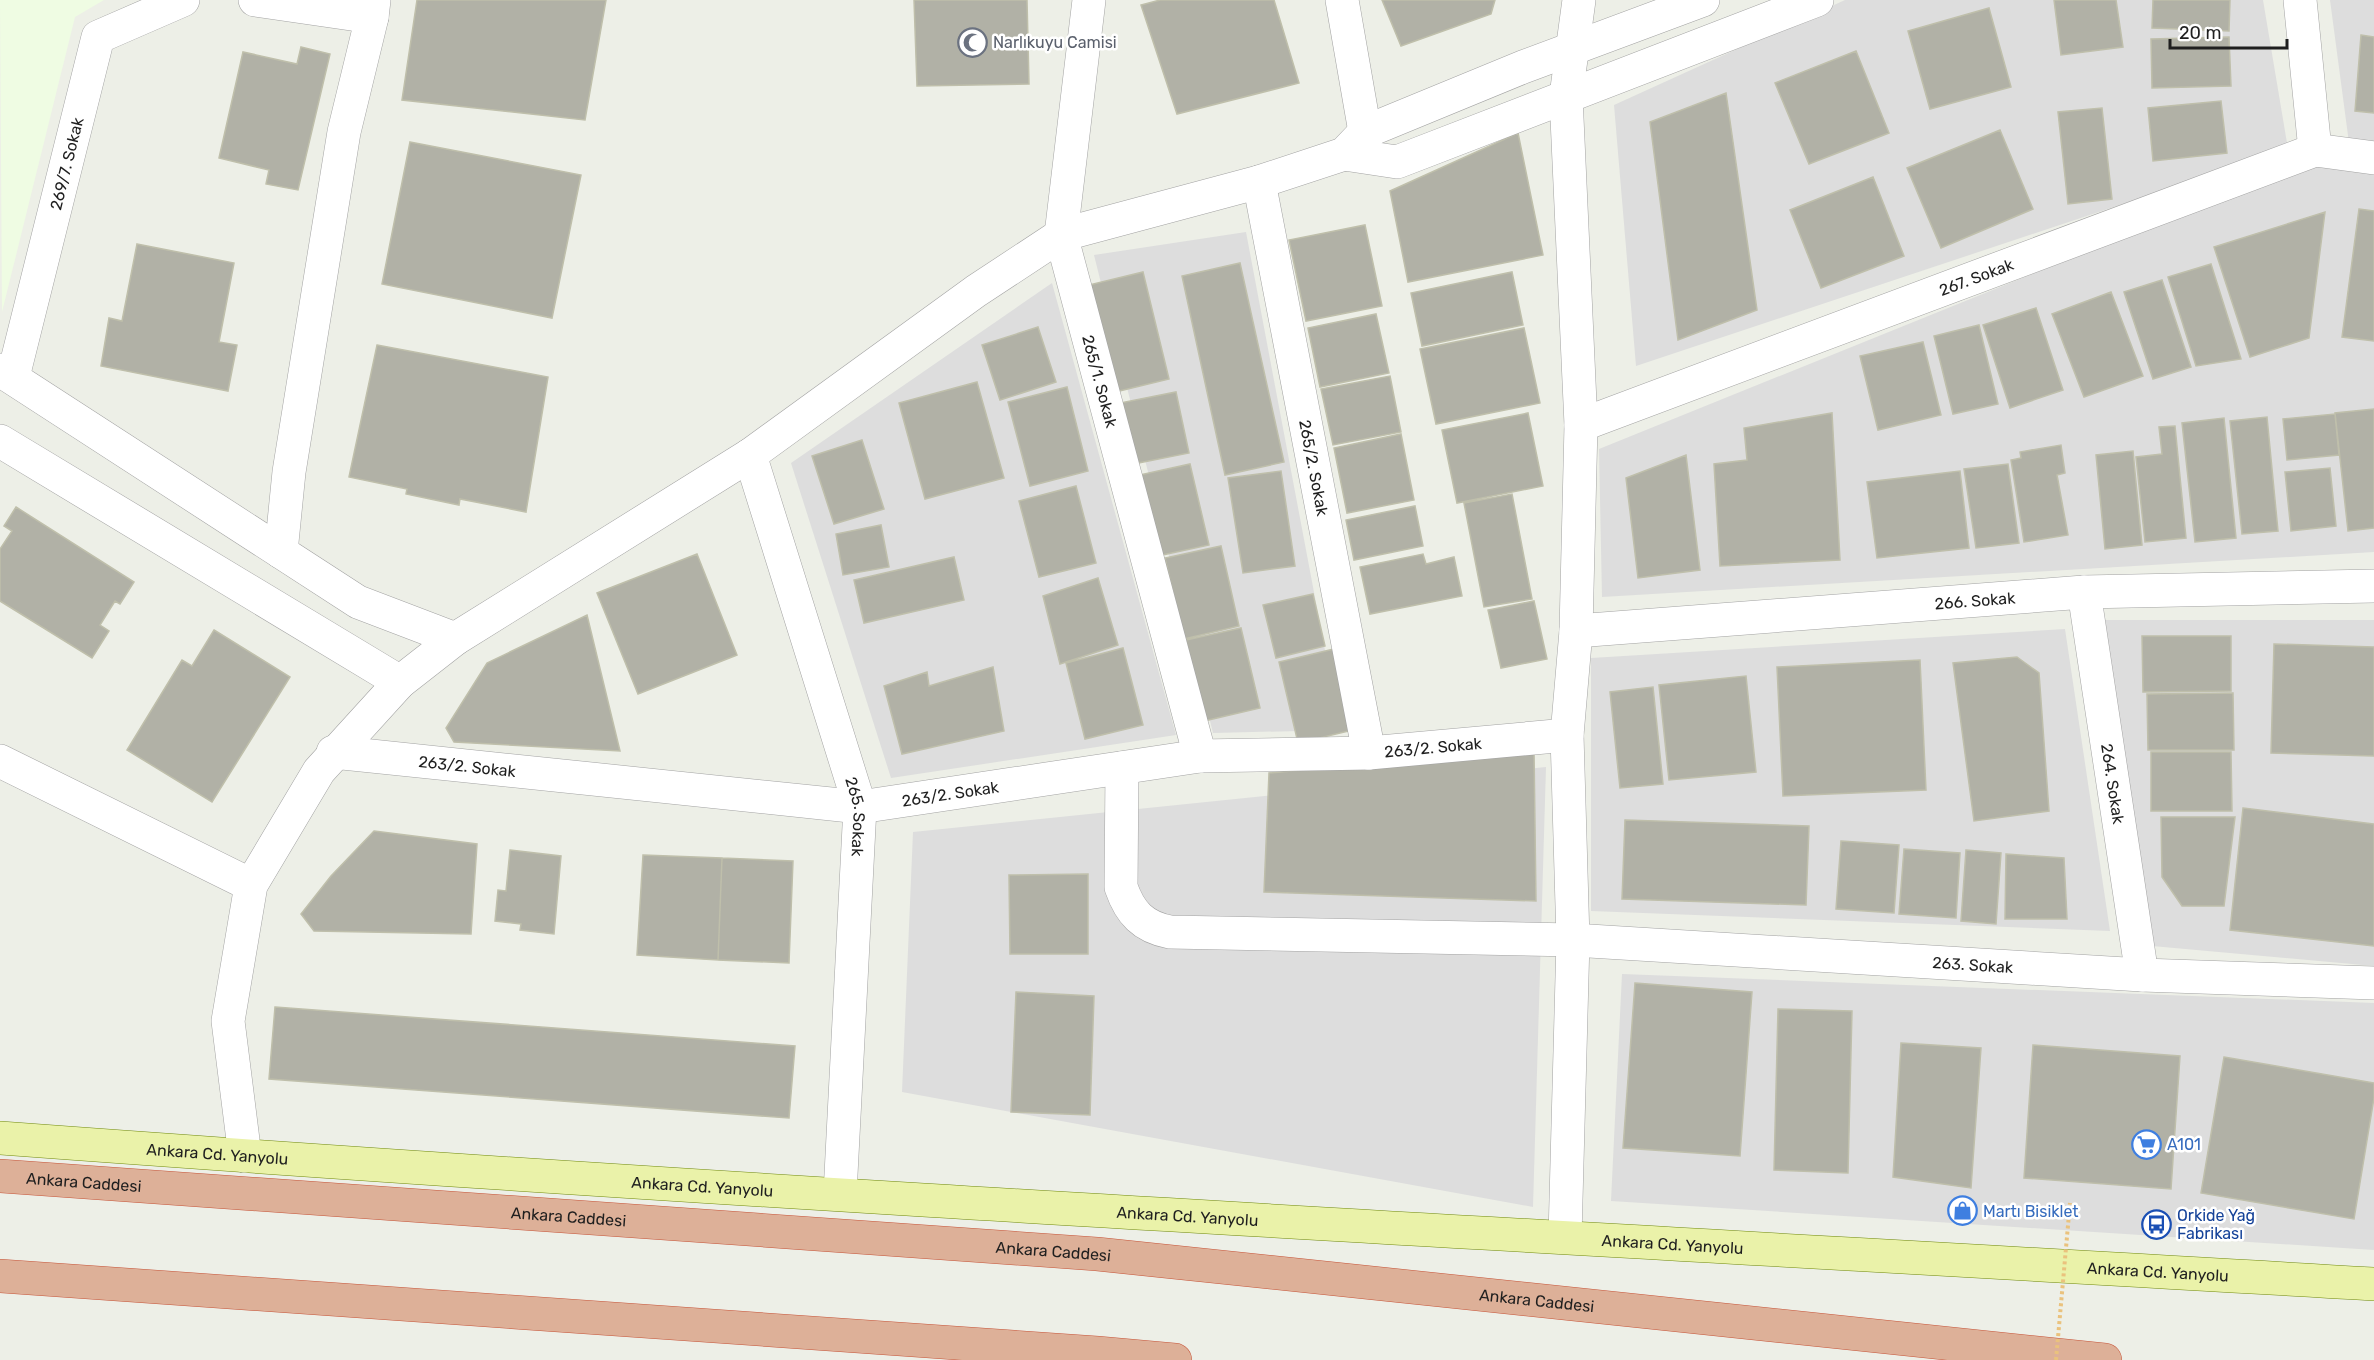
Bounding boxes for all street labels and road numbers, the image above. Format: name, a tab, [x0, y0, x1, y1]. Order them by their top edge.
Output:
street label: 269/7. Sokak	[46, 115, 87, 212]
street label: 267. Sokak	[1936, 254, 2017, 300]
street label: 265/1. Sokak	[1079, 333, 1122, 430]
street label: 265/2. Sokak	[1295, 418, 1333, 518]
street label: 266. Sokak	[1934, 588, 2017, 613]
street label: 263/2. Sokak	[1383, 733, 1483, 761]
street label: 264. Sokak	[2098, 742, 2129, 826]
street label: 263/2. Sokak	[418, 751, 518, 781]
street label: 265. Sokak	[842, 774, 869, 858]
street label: 263/2. Sokak	[900, 777, 1001, 810]
street label: 263. Sokak	[1932, 953, 2014, 977]
street label: Ankara Cd. Yanyolu	[146, 1139, 289, 1168]
street label: Ankara Caddesi	[25, 1168, 142, 1196]
street label: Ankara Cd. Yanyolu	[631, 1172, 774, 1200]
street label: Ankara Cd. Yanyolu	[1116, 1202, 1259, 1230]
street label: Ankara Caddesi	[510, 1203, 627, 1230]
street label: Ankara Cd. Yanyolu	[1601, 1230, 1744, 1257]
street label: Ankara Caddesi	[995, 1237, 1112, 1265]
street label: Ankara Cd. Yanyolu	[2086, 1258, 2229, 1285]
street label: Ankara Caddesi	[1478, 1285, 1595, 1316]

